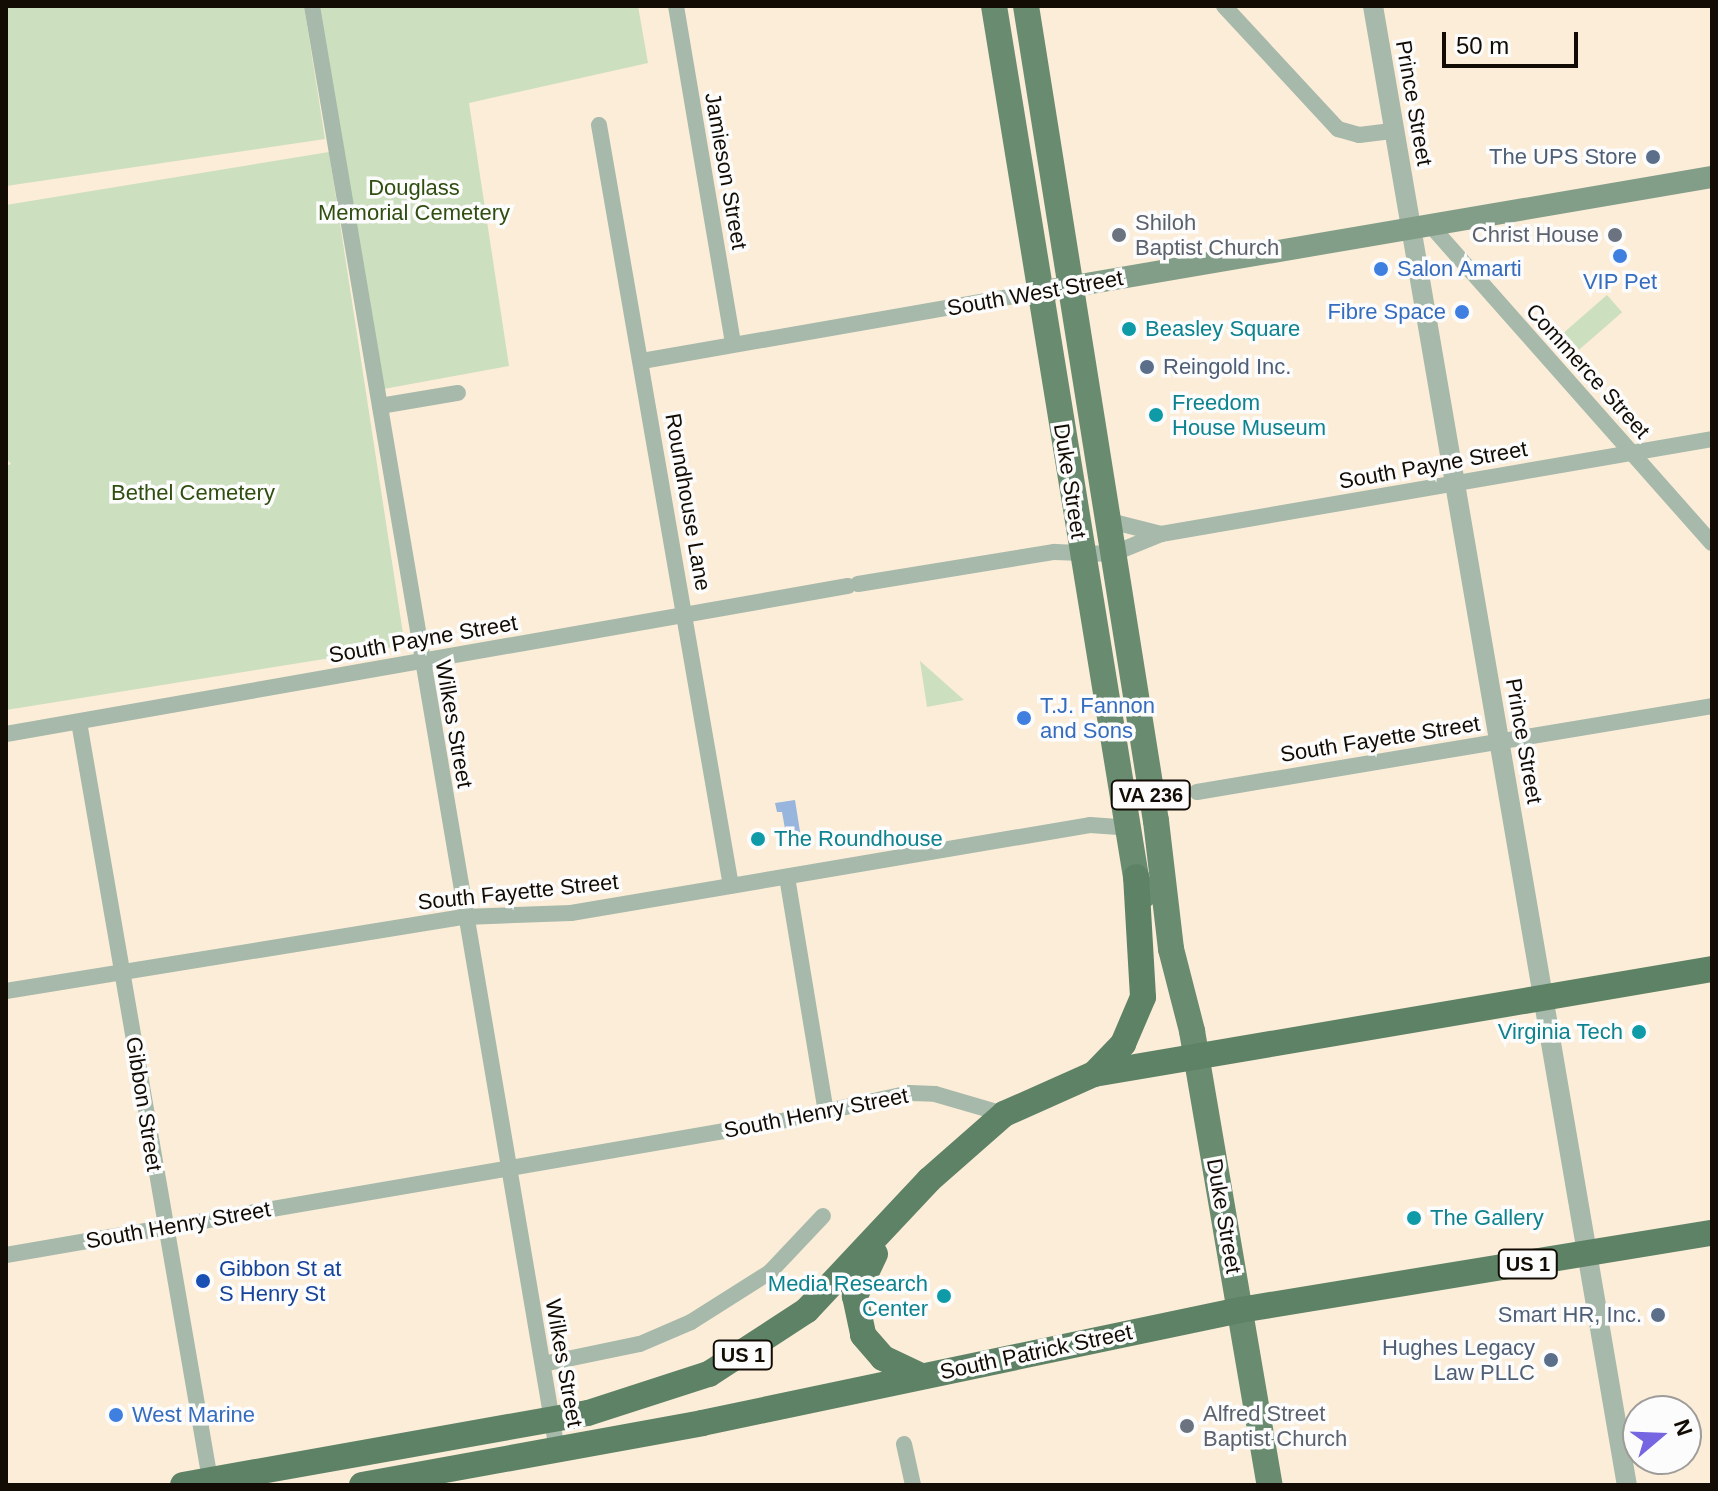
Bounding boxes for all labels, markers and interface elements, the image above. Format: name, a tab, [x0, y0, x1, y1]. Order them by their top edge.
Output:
scale bar	[1446, 16, 1582, 66]
text: 50 m	[1456, 32, 1509, 59]
street label: Prince Street	[1390, 38, 1438, 168]
street label: Jamieson Street	[699, 90, 753, 252]
place label: The UPS Store	[1489, 144, 1637, 170]
marker: The UPS Store	[1644, 148, 1662, 166]
park label: Douglass Memorial Cemetery	[318, 174, 510, 226]
place label: Shiloh Baptist Church	[1135, 209, 1279, 260]
place label: Christ House	[1472, 222, 1599, 248]
marker: Shiloh Baptist Church	[1110, 226, 1128, 244]
marker: Christ House	[1606, 226, 1624, 244]
marker: VIP Pet	[1611, 247, 1629, 265]
place label: Salon Amarti	[1397, 256, 1523, 282]
marker: Salon Amarti	[1372, 260, 1390, 278]
street label: South West Street	[945, 265, 1125, 321]
place label: VIP Pet	[1583, 269, 1657, 295]
street label: Commerce Street	[1521, 298, 1655, 444]
place label: Fibre Space	[1327, 299, 1446, 325]
marker: Fibre Space	[1453, 303, 1471, 321]
place label: Beasley Square	[1145, 316, 1300, 342]
marker: Beasley Square	[1120, 320, 1138, 338]
place label: Reingold Inc.	[1163, 354, 1291, 380]
marker: Reingold Inc.	[1138, 358, 1156, 376]
place label: Freedom House Museum	[1172, 389, 1326, 440]
marker: Freedom House Museum	[1147, 406, 1165, 424]
street label: Roundhouse Lane	[659, 411, 717, 593]
street label: Duke Street	[1048, 422, 1092, 540]
street label: South Payne Street	[1337, 435, 1529, 495]
park label: Bethel Cemetery	[111, 480, 275, 506]
street label: South Payne Street	[327, 609, 519, 669]
street label: Wilkes Street	[430, 658, 478, 790]
street label: Prince Street	[1500, 676, 1548, 806]
place label: T.J. Fannon and Sons	[1040, 692, 1155, 744]
marker: T.J. Fannon and Sons	[1015, 709, 1033, 727]
street label: South Fayette Street	[1278, 710, 1482, 768]
road number: VA 236	[1109, 779, 1193, 811]
place label: The Roundhouse	[774, 826, 943, 852]
marker: The Roundhouse	[749, 830, 767, 848]
street label: South Fayette Street	[416, 868, 620, 916]
place label: Virginia Tech	[1497, 1019, 1623, 1045]
marker: Virginia Tech	[1630, 1023, 1648, 1041]
street label: Gibbon Street	[120, 1035, 168, 1173]
street label: South Henry Street	[722, 1082, 910, 1144]
street label: Duke Street	[1201, 1157, 1247, 1275]
street label: South Henry Street	[84, 1196, 272, 1254]
place label: The Gallery	[1430, 1205, 1544, 1231]
marker: The Gallery	[1405, 1209, 1423, 1227]
road number: US 1	[1496, 1248, 1560, 1280]
place label: Gibbon St at S Henry St	[219, 1255, 341, 1306]
place label: Media Research Center	[768, 1270, 928, 1322]
marker: Gibbon St at S Henry St	[194, 1272, 212, 1290]
marker: Media Research Center	[935, 1287, 953, 1305]
street label: Wilkes Street	[540, 1297, 588, 1429]
place label: Smart HR, Inc.	[1498, 1302, 1642, 1328]
marker: Smart HR, Inc.	[1649, 1306, 1667, 1324]
street label: South Patrick Street	[938, 1319, 1134, 1385]
place label: Hughes Legacy Law PLLC	[1382, 1334, 1535, 1386]
road number: US 1	[711, 1339, 775, 1371]
marker: Hughes Legacy Law PLLC	[1542, 1351, 1560, 1369]
north arrow	[1622, 1395, 1702, 1475]
place label: Alfred Street Baptist Church	[1203, 1400, 1347, 1452]
place label: West Marine	[132, 1402, 255, 1428]
marker: West Marine	[107, 1406, 125, 1424]
text: N	[1669, 1416, 1698, 1439]
marker: Alfred Street Baptist Church	[1178, 1417, 1196, 1435]

